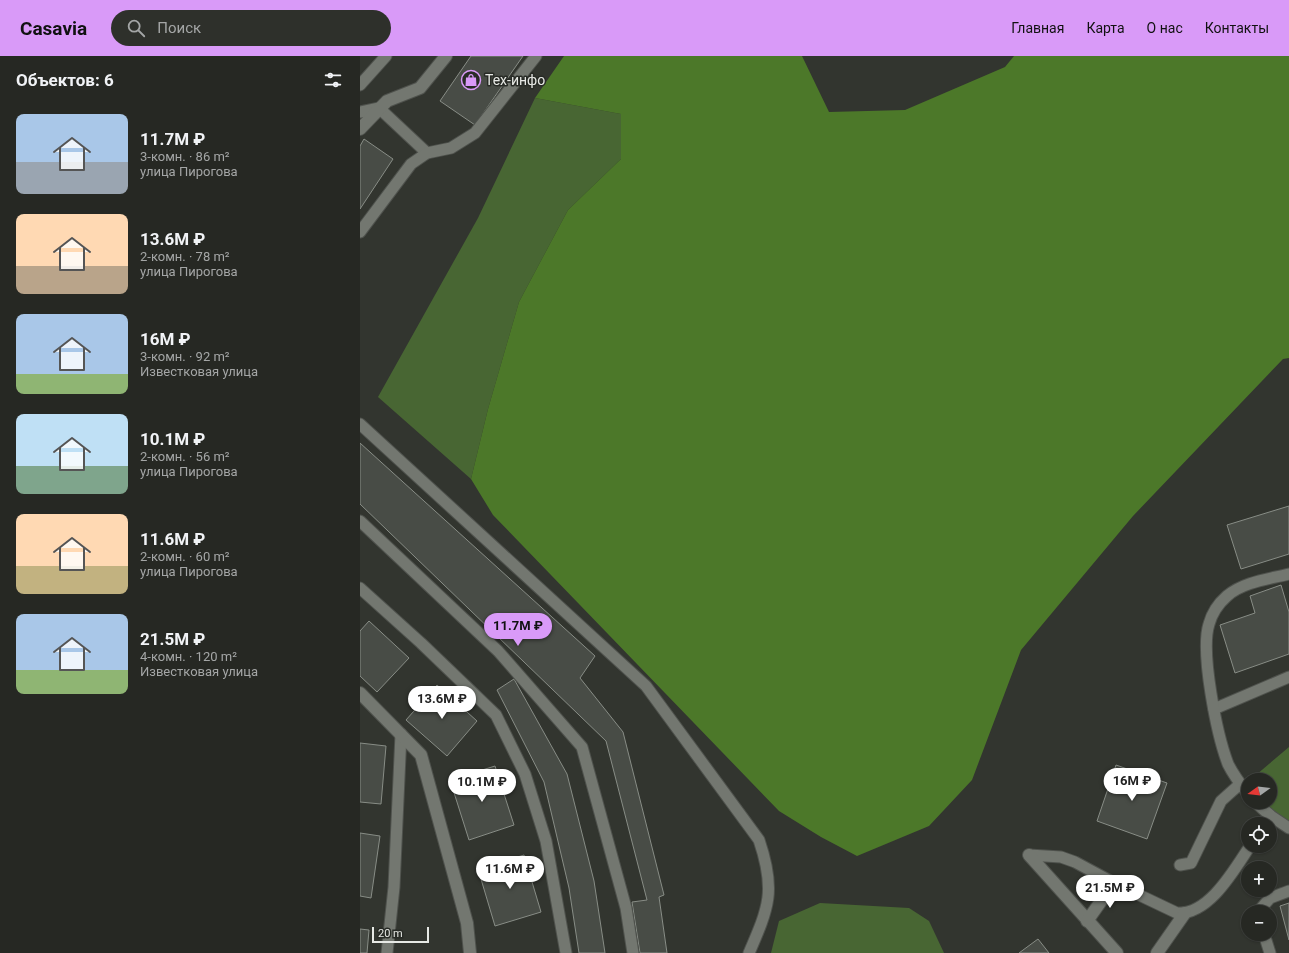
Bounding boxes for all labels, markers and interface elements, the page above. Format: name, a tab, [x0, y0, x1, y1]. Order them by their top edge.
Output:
search box	[111, 10, 391, 46]
text: Casavia	[20, 17, 87, 40]
icon: search	[125, 17, 147, 39]
text: Поиск	[157, 19, 201, 37]
text: Главная	[1011, 20, 1064, 36]
text: Карта	[1086, 20, 1125, 36]
text: О нас	[1147, 20, 1183, 36]
text: Контакты	[1205, 20, 1269, 36]
icon: filters	[322, 69, 344, 91]
shop icon: Тех-инфо	[460, 69, 482, 91]
text: Объектов: 6	[16, 70, 114, 90]
place label: Тех-инфо	[485, 72, 545, 88]
text: 11.7M ₽	[140, 129, 205, 149]
icon: home	[48, 130, 96, 178]
text: 3-комн. · 86 m²	[140, 149, 230, 164]
text: улица Пирогова	[140, 164, 238, 179]
text: 13.6M ₽	[140, 229, 205, 249]
icon: home	[48, 230, 96, 278]
text: 2-комн. · 78 m²	[140, 249, 230, 264]
text: улица Пирогова	[140, 264, 238, 279]
text: 16M ₽	[140, 329, 191, 349]
icon: home	[48, 330, 96, 378]
text: 3-комн. · 92 m²	[140, 349, 230, 364]
text: Известковая улица	[140, 364, 258, 379]
text: 10.1M ₽	[140, 429, 205, 449]
icon: home	[48, 430, 96, 478]
text: 2-комн. · 56 m²	[140, 449, 230, 464]
text: улица Пирогова	[140, 464, 238, 479]
text: 11.6M ₽	[140, 529, 205, 549]
icon: home	[48, 530, 96, 578]
text: 2-комн. · 60 m²	[140, 549, 230, 564]
text: улица Пирогова	[140, 564, 238, 579]
pin: 11.7M ₽	[481, 613, 555, 647]
text: 11.7M ₽	[493, 618, 543, 633]
text: 21.5M ₽	[140, 629, 205, 649]
icon: home	[48, 630, 96, 678]
text: 4-комн. · 120 m²	[140, 649, 237, 664]
text: Известковая улица	[140, 664, 258, 679]
pin: 13.6M ₽	[405, 686, 479, 720]
text: 13.6M ₽	[417, 691, 467, 706]
pin: 16M ₽	[1104, 768, 1160, 802]
pin: 10.1M ₽	[445, 769, 519, 803]
text: 16M ₽	[1113, 773, 1151, 788]
north arrow	[1241, 773, 1277, 809]
map controls	[1241, 773, 1277, 941]
text: 10.1M ₽	[457, 774, 507, 789]
button: locate	[1241, 817, 1277, 853]
pin: 11.6M ₽	[473, 856, 547, 890]
text: 11.6M ₽	[485, 861, 535, 876]
button: +	[1241, 861, 1277, 897]
pin: 21.5M ₽	[1073, 875, 1147, 909]
text: 21.5M ₽	[1085, 880, 1135, 895]
button: −	[1241, 905, 1277, 941]
scale bar	[372, 925, 429, 944]
text: 20 m	[378, 927, 403, 940]

